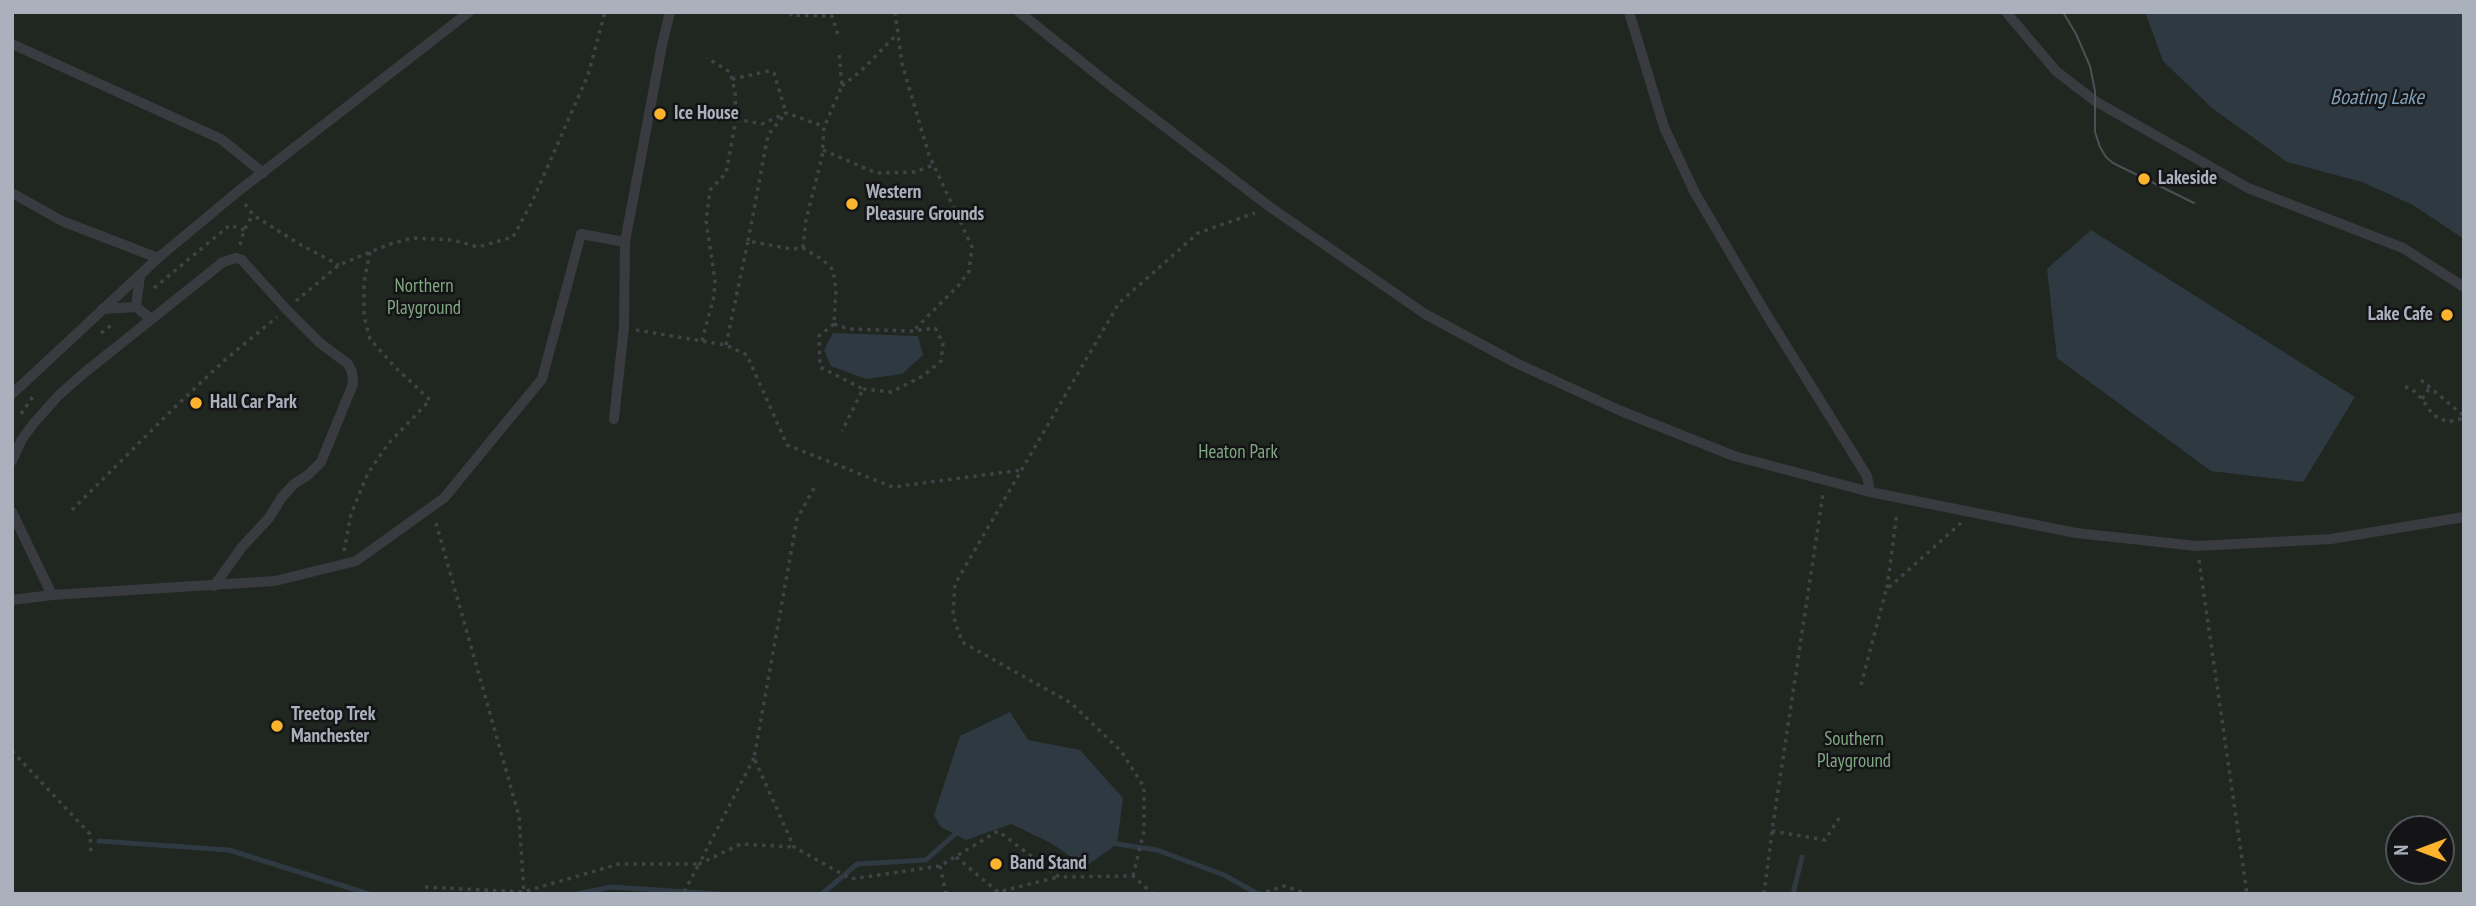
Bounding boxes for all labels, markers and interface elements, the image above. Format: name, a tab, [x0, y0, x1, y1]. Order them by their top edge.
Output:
water label: Boating Lake	[2330, 85, 2424, 111]
place label: Ice House	[674, 103, 739, 125]
marker: Ice House	[652, 106, 668, 122]
place label: Lakeside	[2158, 168, 2217, 190]
marker: Lakeside	[2136, 171, 2152, 187]
place label: Western Pleasure Grounds	[866, 182, 984, 226]
marker: Western Pleasure Grounds	[844, 196, 860, 212]
park label: Northern Playground	[387, 276, 461, 320]
place label: Lake Cafe	[2368, 304, 2433, 326]
marker: Lake Cafe	[2439, 307, 2455, 323]
place label: Hall Car Park	[210, 392, 297, 414]
marker: Hall Car Park	[188, 395, 204, 411]
park label: Heaton Park	[1198, 442, 1278, 464]
place label: Treetop Trek Manchester	[291, 704, 375, 748]
marker: Treetop Trek Manchester	[269, 718, 285, 734]
park label: Southern Playground	[1817, 729, 1891, 773]
north arrow	[2385, 815, 2455, 885]
text: N	[2389, 845, 2413, 855]
place label: Band Stand	[1010, 853, 1087, 875]
marker: Band Stand	[988, 856, 1004, 872]

